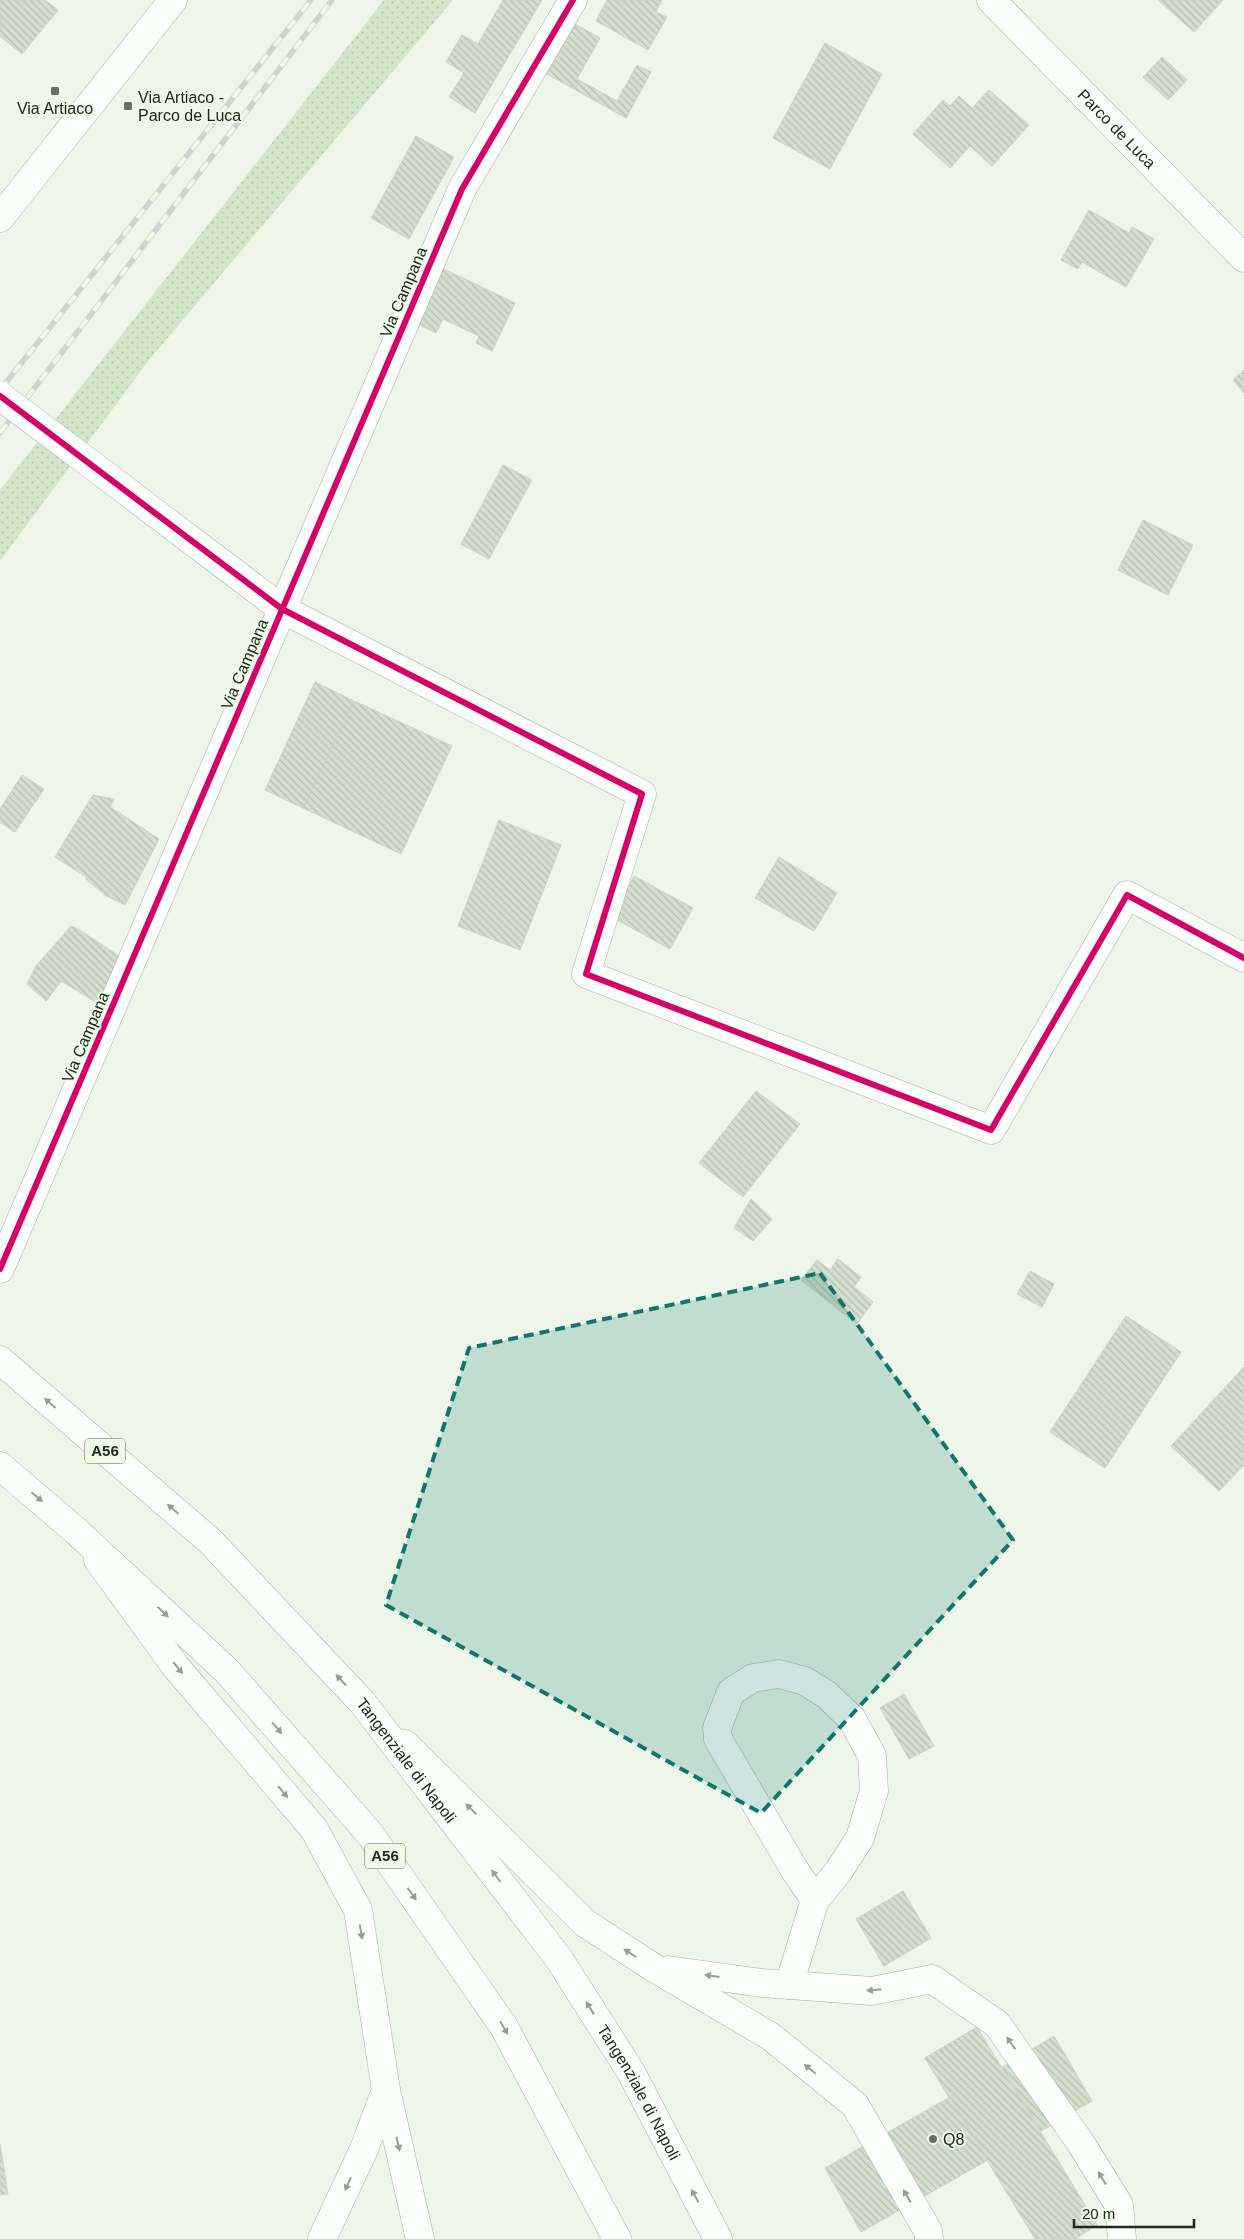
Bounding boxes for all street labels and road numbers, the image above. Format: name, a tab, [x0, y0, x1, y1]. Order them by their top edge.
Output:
street label: Parco de Luca	[1074, 86, 1159, 172]
street label: Via Campana	[377, 244, 430, 340]
street label: Via Campana	[218, 616, 271, 712]
street label: Via Campana	[59, 989, 112, 1085]
road number: A56	[85, 1438, 125, 1464]
street label: Tangenziale di Napoli	[353, 1695, 459, 1826]
road number: A56	[365, 1844, 405, 1868]
street label: Tangenziale di Napoli	[594, 2022, 683, 2163]

